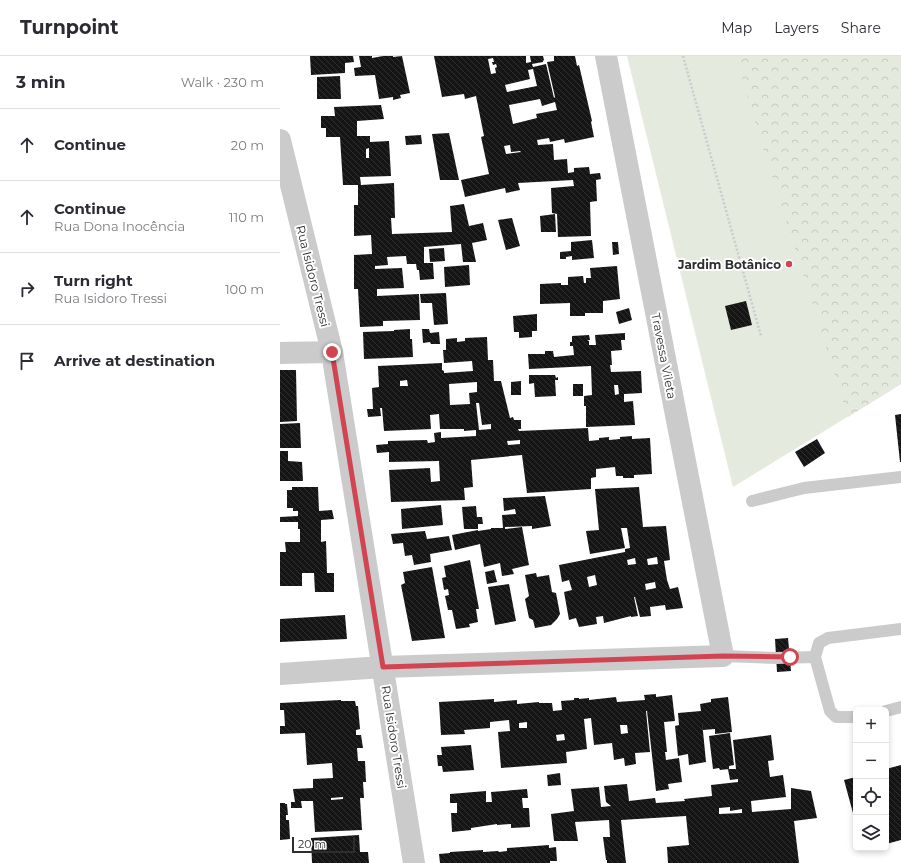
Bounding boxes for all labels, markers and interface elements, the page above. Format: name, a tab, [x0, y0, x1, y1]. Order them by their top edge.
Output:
text: Turnpoint	[20, 16, 119, 39]
text: Map	[721, 19, 752, 37]
text: Layers	[774, 19, 819, 37]
text: Share	[841, 19, 881, 37]
text: 3 min	[16, 72, 66, 92]
text: Walk · 230 m	[181, 74, 264, 90]
icon: ahead	[16, 134, 38, 156]
text: Continue	[54, 135, 126, 154]
text: 20 m	[231, 137, 264, 153]
text: Continue	[54, 199, 126, 218]
icon: ahead	[16, 206, 38, 228]
text: 110 m	[229, 209, 264, 225]
text: Rua Dona Inocência	[54, 218, 185, 234]
street label: Rua Isidoro Tressi	[293, 224, 333, 328]
place label: Jardim Botânico	[677, 257, 781, 272]
marker: Jardim Botânico	[784, 259, 794, 269]
text: Turn right	[54, 271, 133, 290]
icon: right	[16, 278, 38, 300]
text: 100 m	[225, 281, 264, 297]
text: Rua Isidoro Tressi	[54, 290, 167, 306]
street label: Travessa Vileta	[648, 312, 680, 400]
route end	[323, 343, 341, 361]
icon: arrive	[16, 350, 38, 372]
text: Arrive at destination	[54, 351, 215, 370]
route start	[781, 648, 799, 666]
street label: Rua Isidoro Tressi	[378, 684, 410, 790]
map controls	[853, 707, 889, 851]
button: +	[853, 707, 889, 743]
button: −	[853, 743, 889, 779]
button: locate	[853, 779, 889, 815]
button: layers	[853, 815, 889, 851]
scale bar	[292, 835, 355, 854]
text: 20 m	[298, 837, 326, 851]

